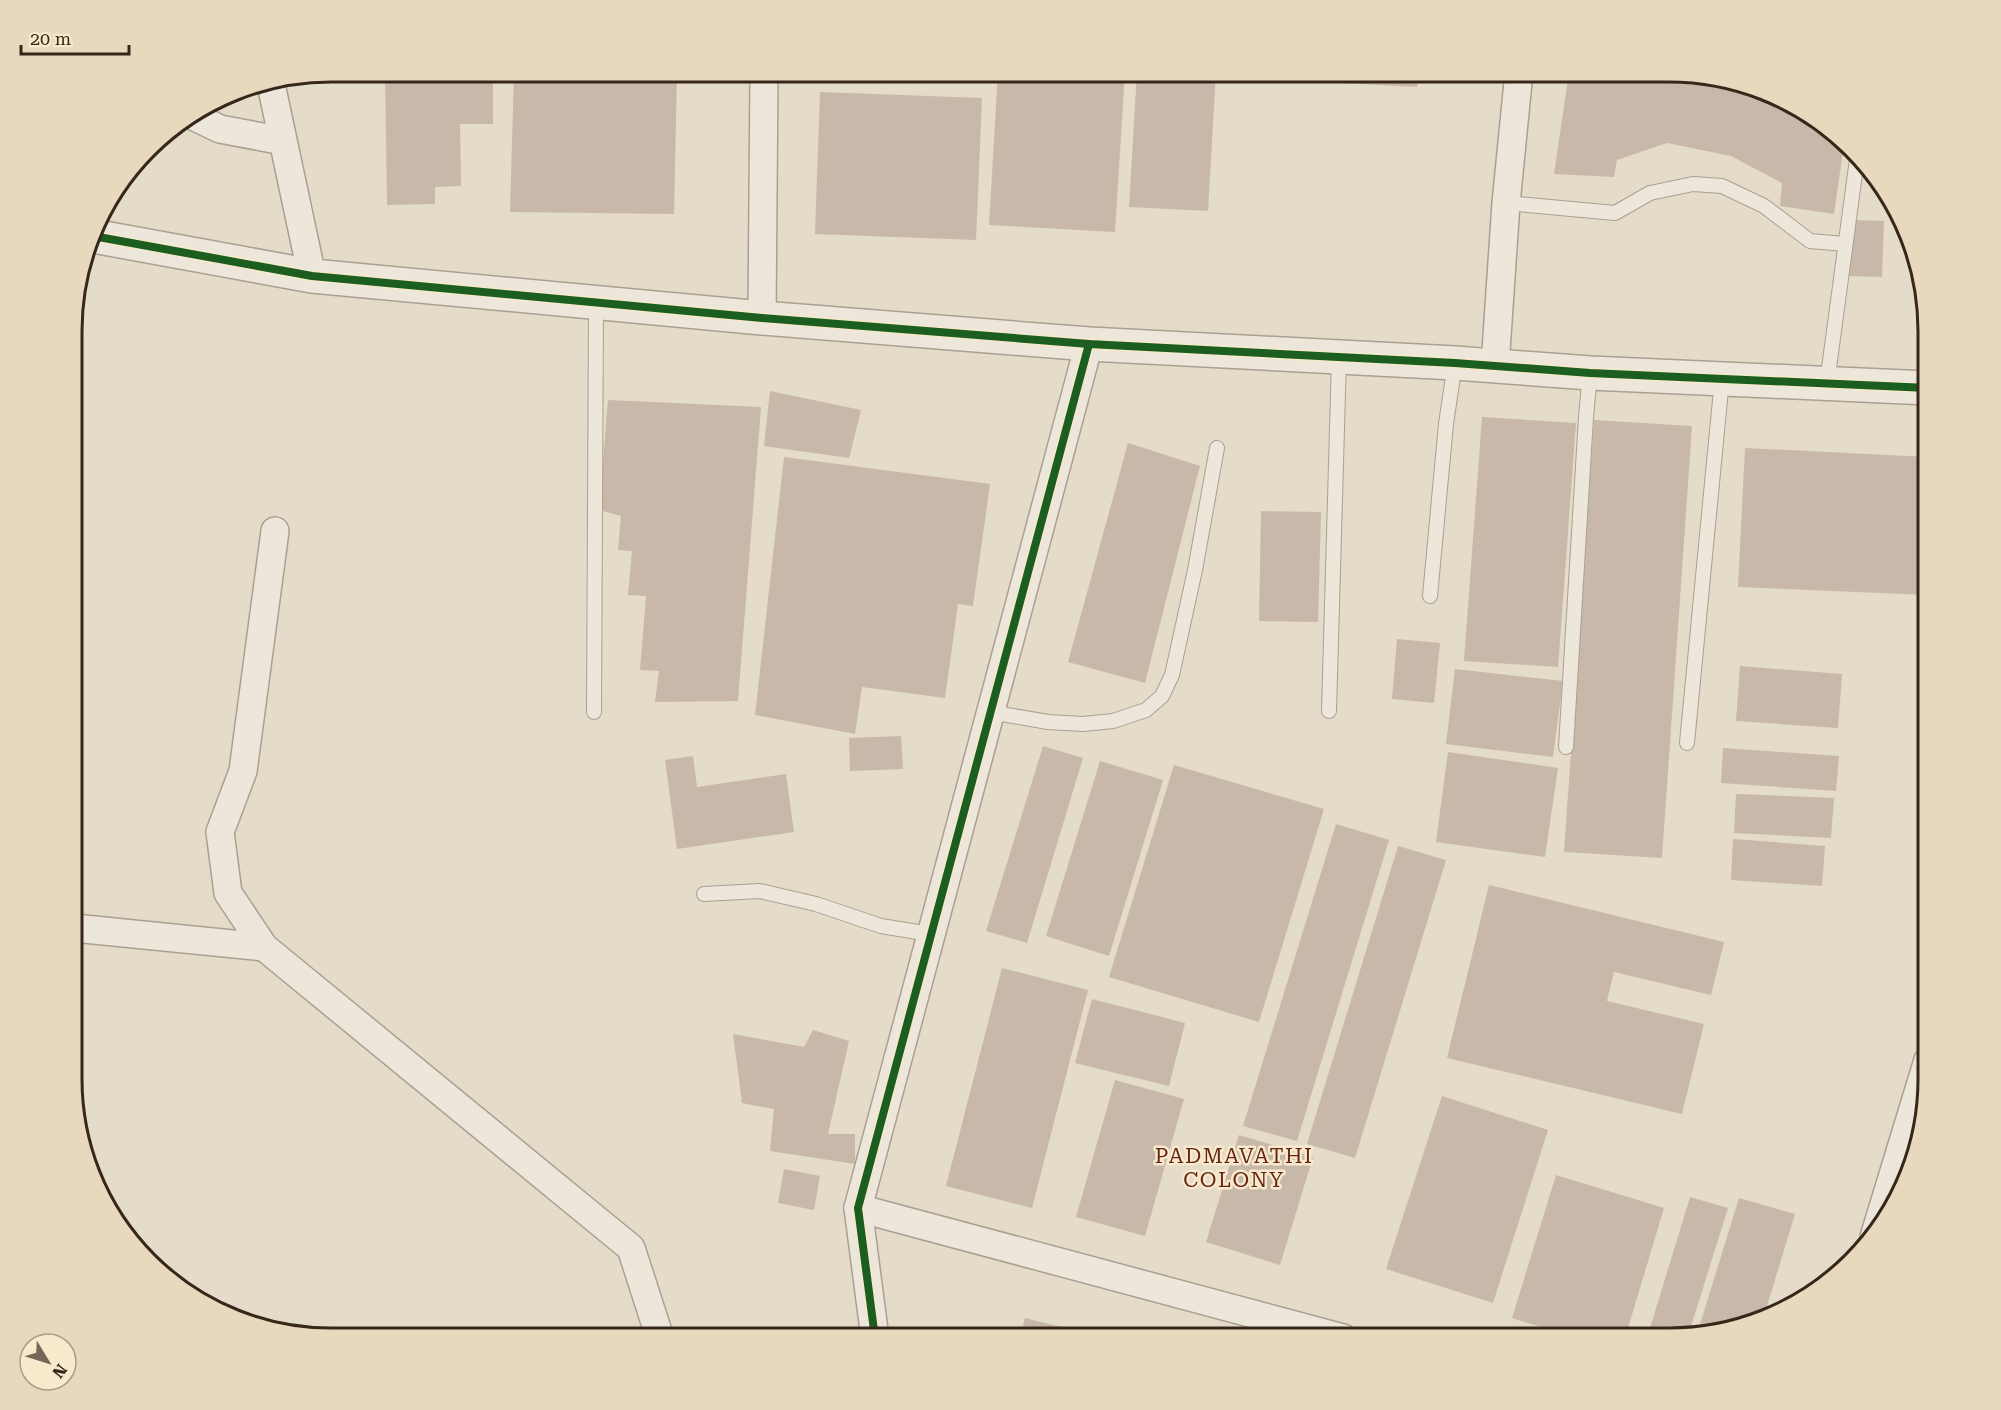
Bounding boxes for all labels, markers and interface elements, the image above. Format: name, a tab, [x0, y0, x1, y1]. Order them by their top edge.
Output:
scale bar	[21, 18, 129, 56]
text: 20 m	[30, 28, 71, 49]
district label: PADMAVATHI COLONY	[1155, 1144, 1313, 1192]
north arrow	[18, 1332, 78, 1392]
text: N	[48, 1360, 71, 1382]

